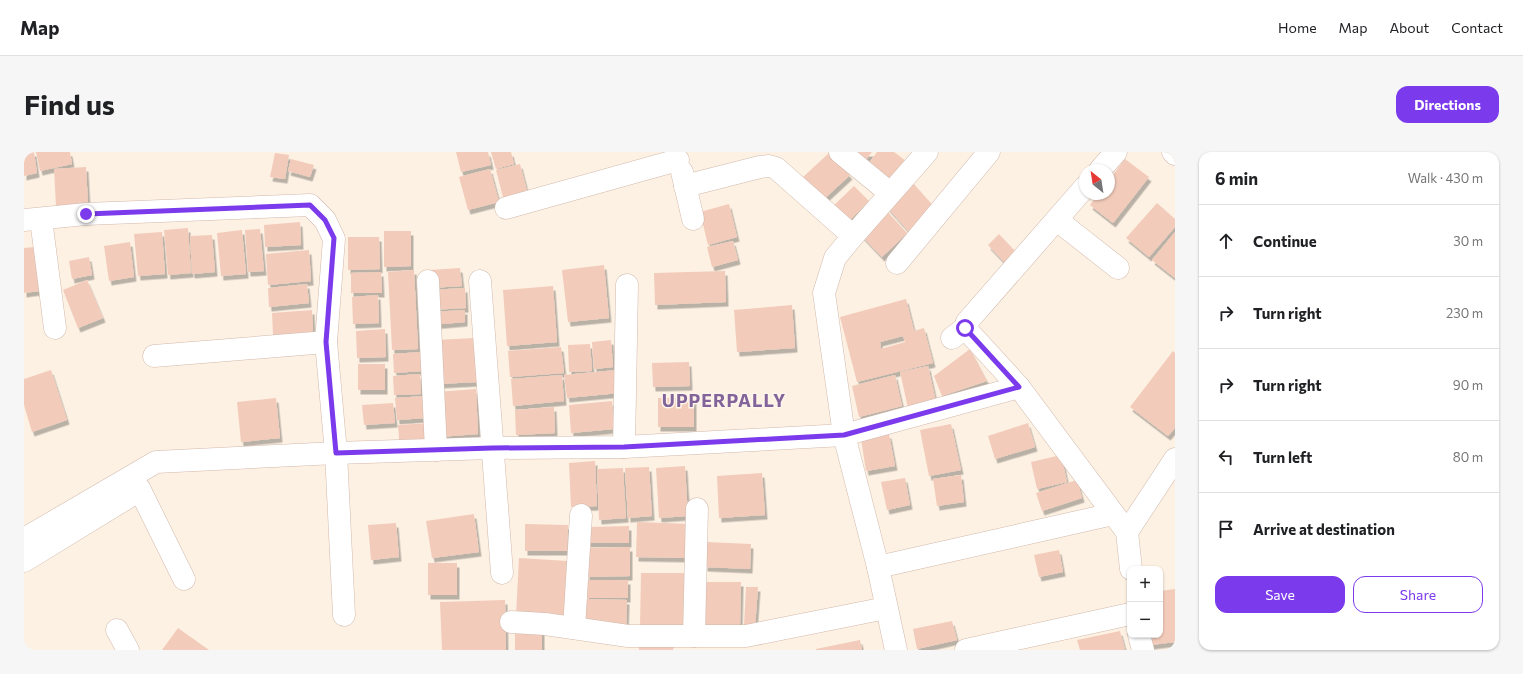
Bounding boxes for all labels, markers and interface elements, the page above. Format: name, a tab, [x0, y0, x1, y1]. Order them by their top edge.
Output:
text: Map	[20, 16, 59, 39]
text: Home	[1278, 19, 1317, 36]
text: Map	[1339, 19, 1367, 36]
text: About	[1389, 19, 1429, 36]
text: Contact	[1451, 19, 1503, 36]
button: Directions	[1396, 86, 1499, 123]
text: Find us	[24, 87, 115, 121]
north arrow	[1079, 164, 1115, 200]
text: 6 min	[1215, 168, 1258, 189]
text: Walk · 430 m	[1408, 170, 1483, 186]
route end	[77, 205, 95, 223]
icon: ahead	[1215, 230, 1237, 252]
text: Continue	[1253, 232, 1317, 250]
text: 30 m	[1453, 233, 1483, 249]
icon: right	[1215, 302, 1237, 324]
text: Turn right	[1253, 304, 1322, 322]
text: 230 m	[1446, 305, 1483, 321]
route start	[956, 319, 974, 337]
icon: right	[1215, 374, 1237, 396]
text: Turn right	[1253, 376, 1322, 394]
text: 90 m	[1453, 377, 1483, 393]
district label: UPPERPALLY	[662, 389, 786, 411]
icon: left	[1215, 446, 1237, 468]
text: Turn left	[1253, 448, 1312, 466]
text: 80 m	[1453, 449, 1483, 465]
icon: arrive	[1215, 518, 1237, 540]
text: Arrive at destination	[1253, 520, 1395, 538]
map controls	[1127, 566, 1163, 638]
button: +	[1127, 566, 1163, 602]
button: Save	[1215, 576, 1345, 613]
button: Share	[1353, 576, 1483, 613]
button: −	[1127, 602, 1163, 638]

